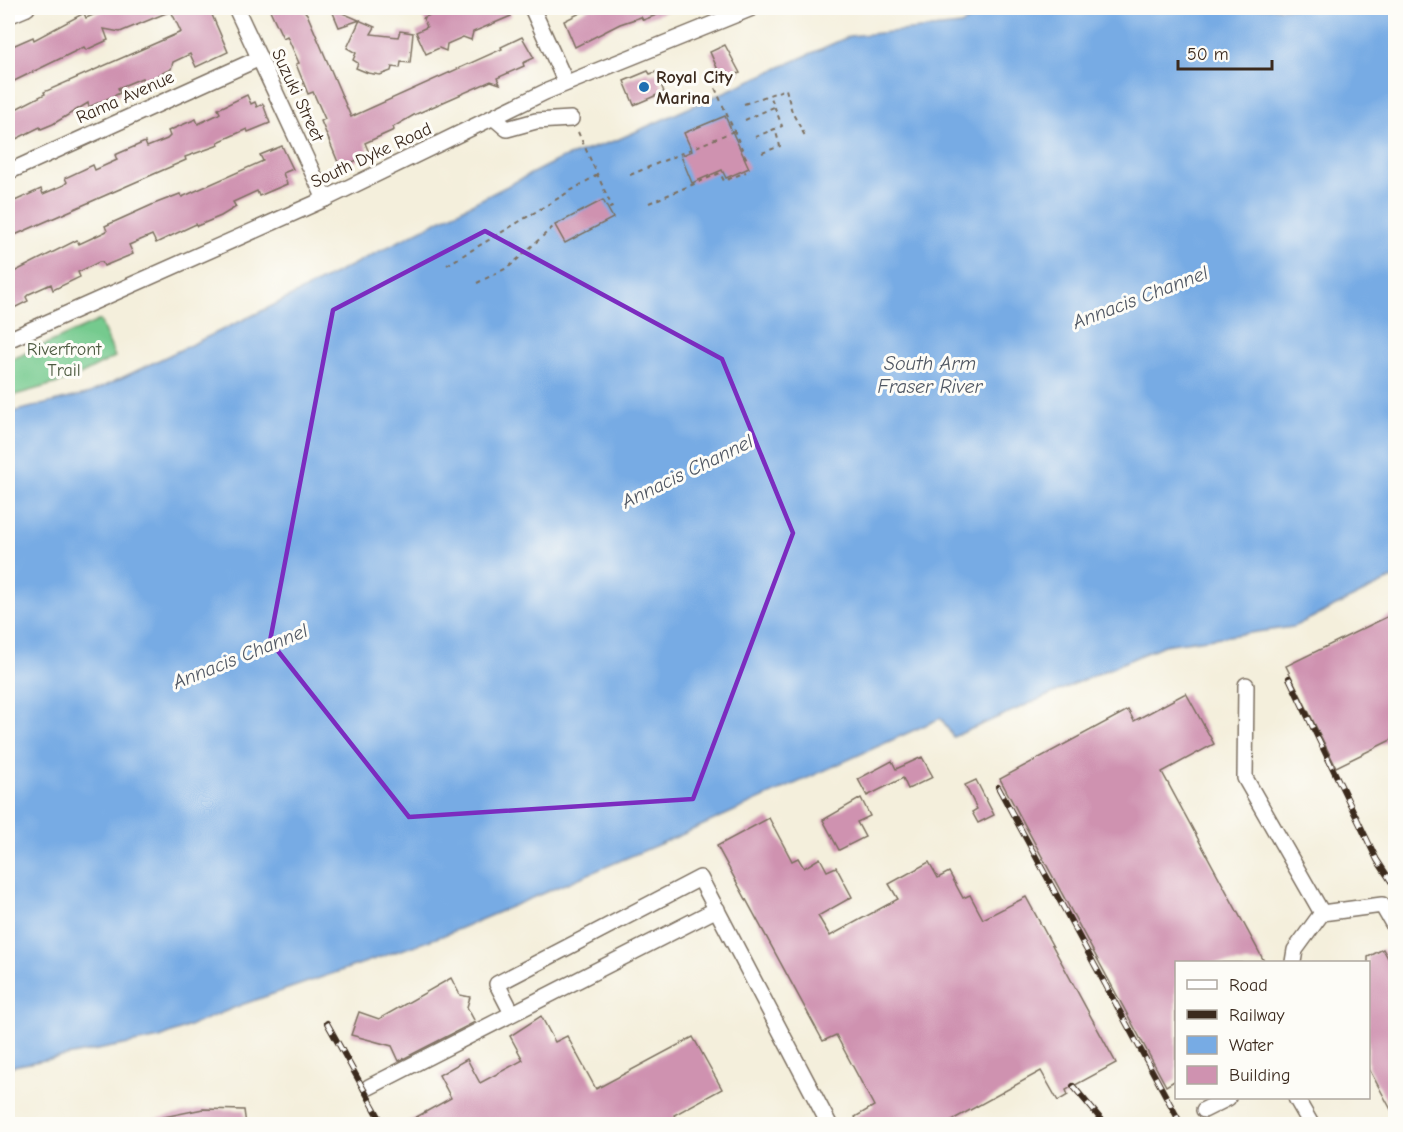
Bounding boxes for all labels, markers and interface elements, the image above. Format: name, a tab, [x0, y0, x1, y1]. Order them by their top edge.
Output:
scale bar	[1178, 33, 1272, 71]
text: 50 m	[1187, 44, 1229, 65]
street label: Suzuki Street	[267, 45, 329, 146]
street label: Rama Avenue	[73, 67, 177, 128]
place label: Royal City Marina	[656, 67, 733, 109]
marker: Royal City Marina	[637, 80, 651, 94]
street label: South Dyke Road	[307, 118, 435, 193]
water label: Annacis Channel	[1068, 261, 1212, 334]
park label: Riverfront Trail	[27, 339, 102, 381]
water label: South Arm Fraser River	[878, 352, 984, 398]
water label: Annacis Channel	[617, 429, 757, 514]
water label: Annacis Channel	[169, 619, 311, 694]
legend	[1175, 961, 1370, 1099]
text: Road	[1229, 975, 1268, 996]
text: Railway	[1229, 1005, 1286, 1026]
text: Water	[1229, 1035, 1274, 1056]
text: Building	[1229, 1065, 1291, 1086]

